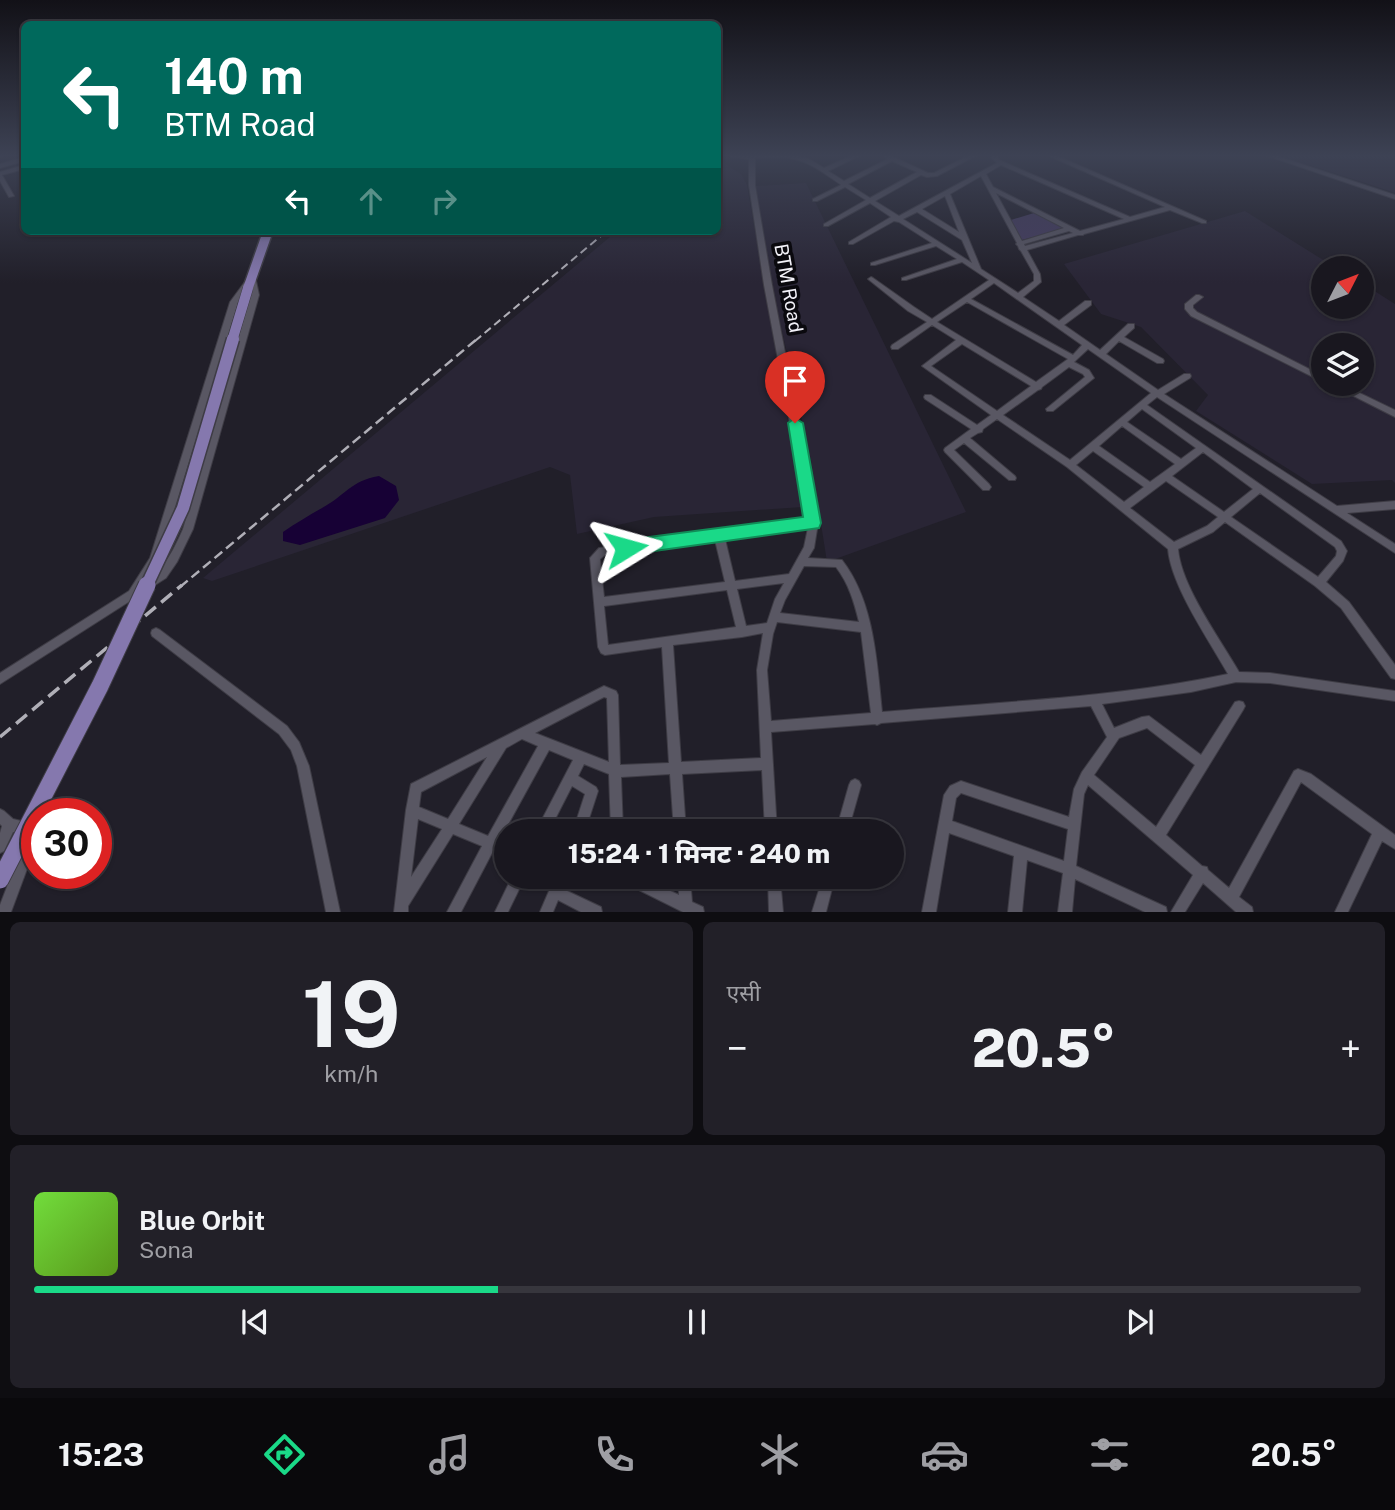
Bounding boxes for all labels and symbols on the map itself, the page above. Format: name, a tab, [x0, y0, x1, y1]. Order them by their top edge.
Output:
street label: BTM Road	[770, 242, 808, 334]
north arrow	[1311, 256, 1374, 318]
pin	[765, 351, 825, 423]
position arrow	[589, 511, 663, 585]
speed limit sign: 30	[21, 798, 112, 889]

